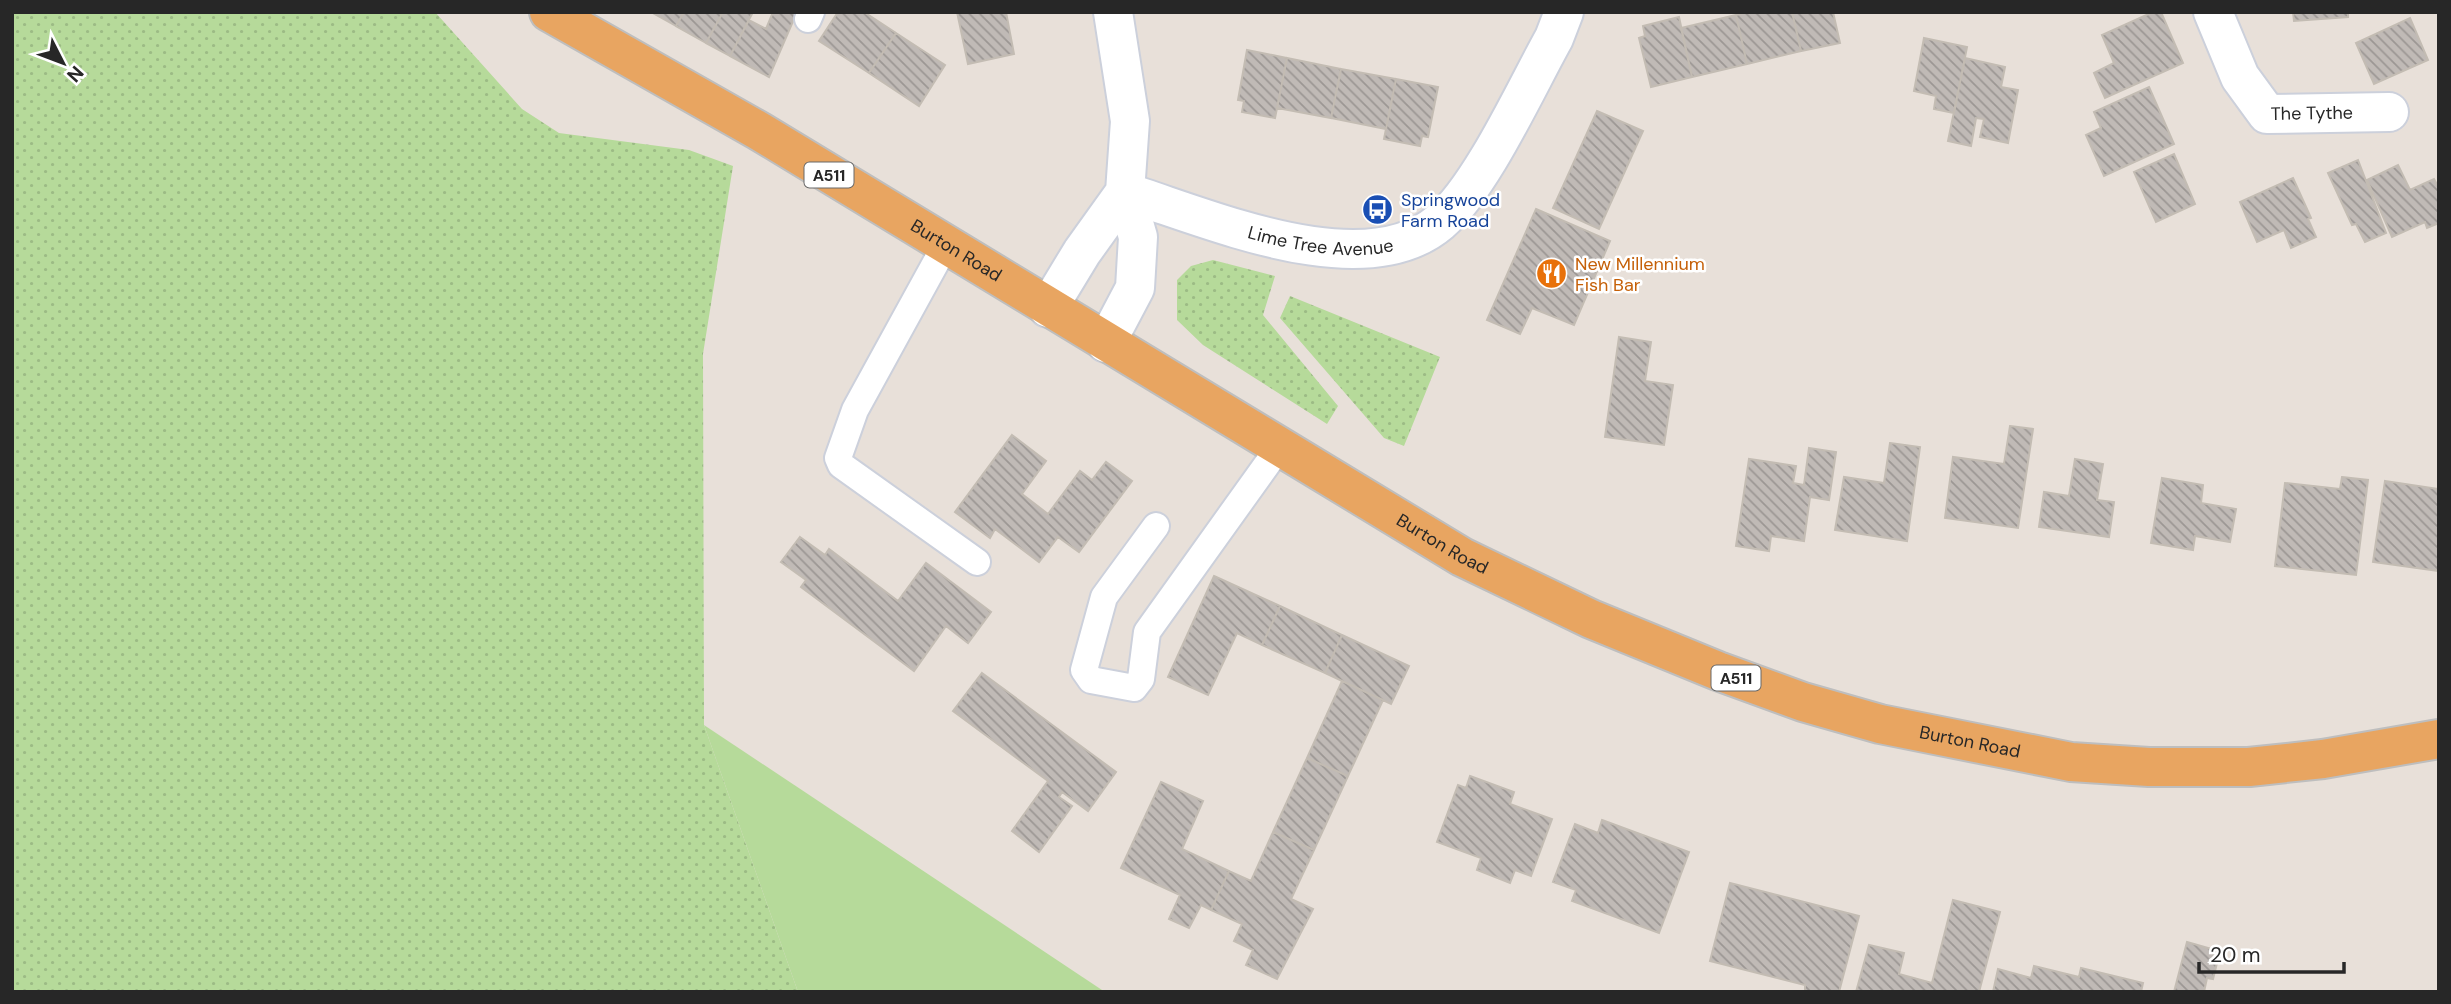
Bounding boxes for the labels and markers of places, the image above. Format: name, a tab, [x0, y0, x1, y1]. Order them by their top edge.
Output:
place label: Springwood Farm Road	[1401, 188, 1500, 233]
bus stop icon: Springwood Farm Road	[1361, 193, 1395, 227]
place label: New Millennium Fish Bar	[1575, 252, 1705, 297]
restaurant icon: New Millennium Fish Bar	[1535, 257, 1569, 291]

